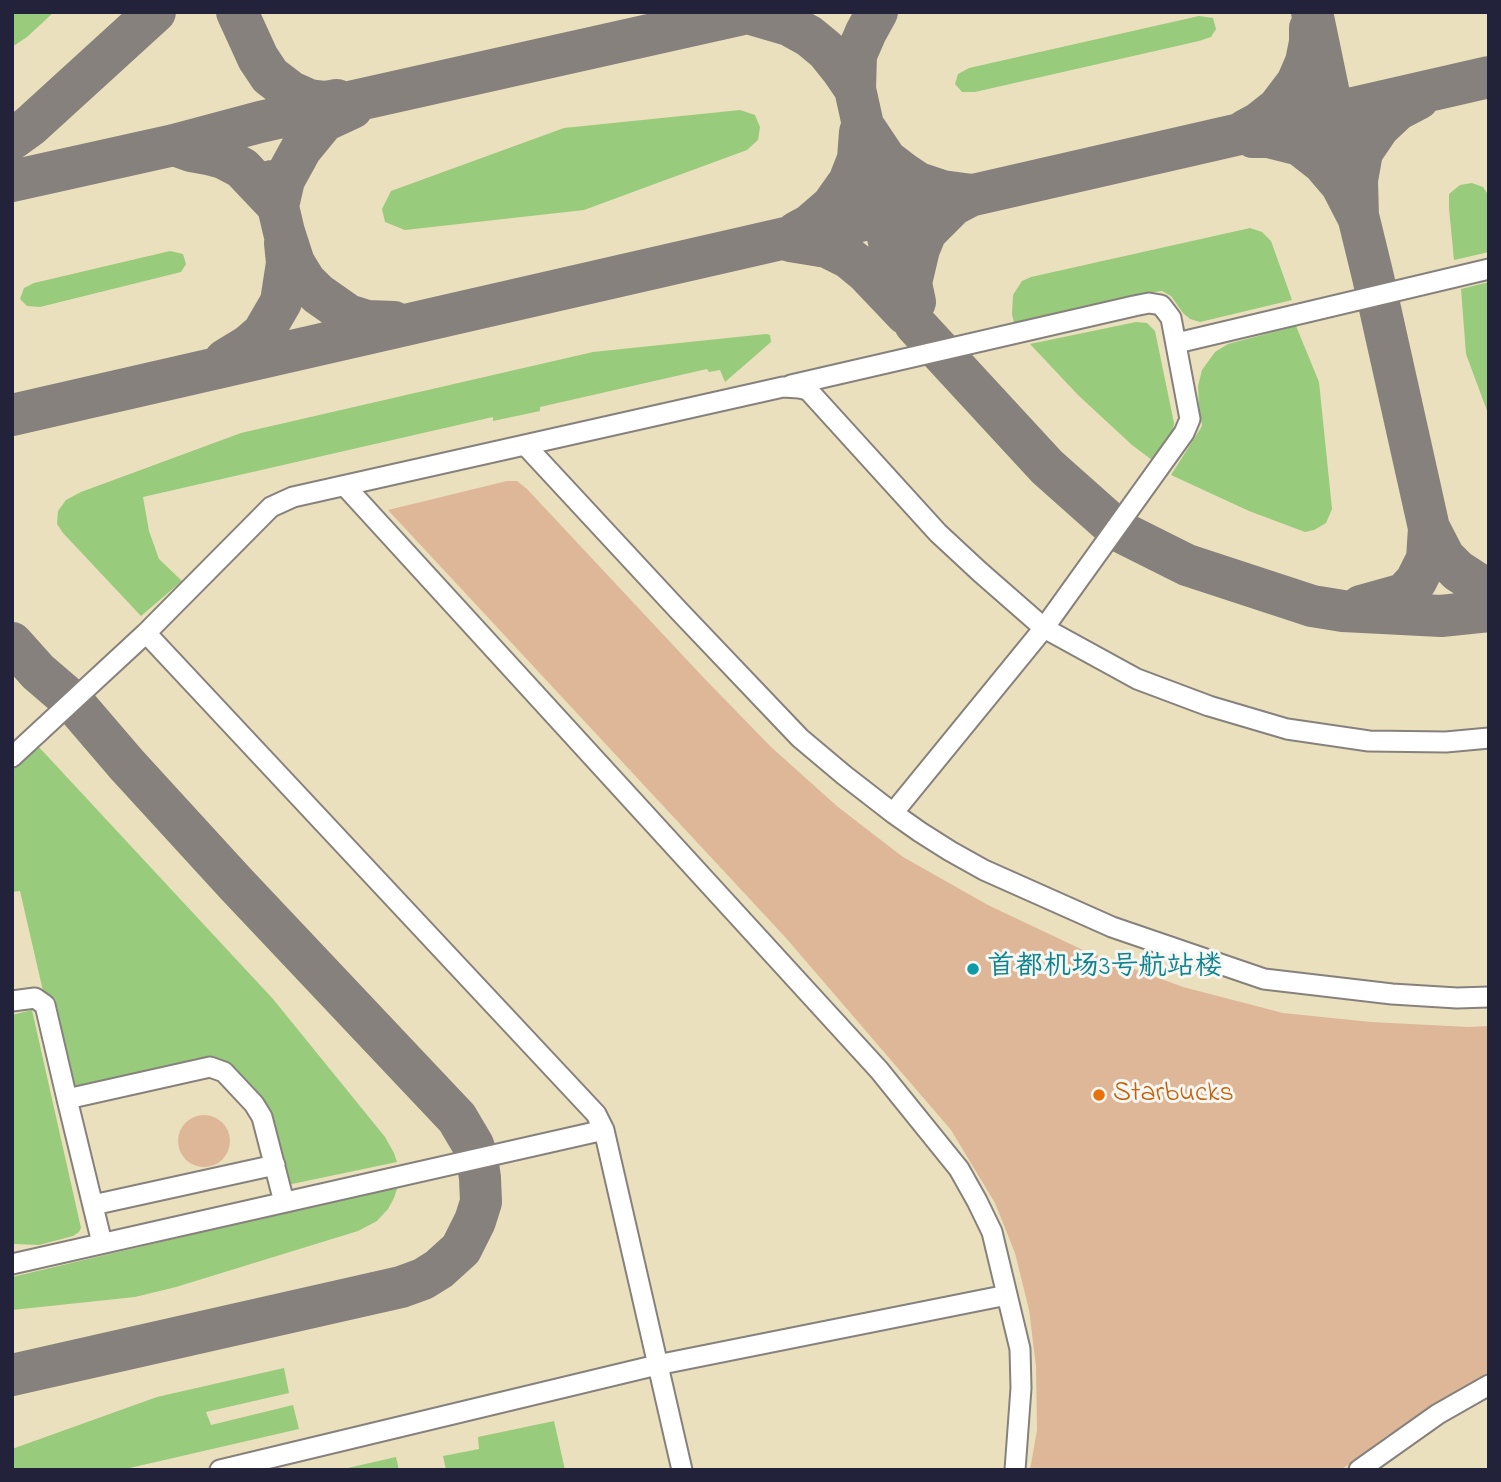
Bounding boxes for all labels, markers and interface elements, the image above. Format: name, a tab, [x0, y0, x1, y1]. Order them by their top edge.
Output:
place label: 首都机场3号航站楼	[987, 952, 1223, 986]
marker: 首都机场3号航站楼	[965, 961, 981, 977]
place label: Starbucks	[1113, 1078, 1234, 1112]
marker: Starbucks	[1091, 1087, 1107, 1103]

